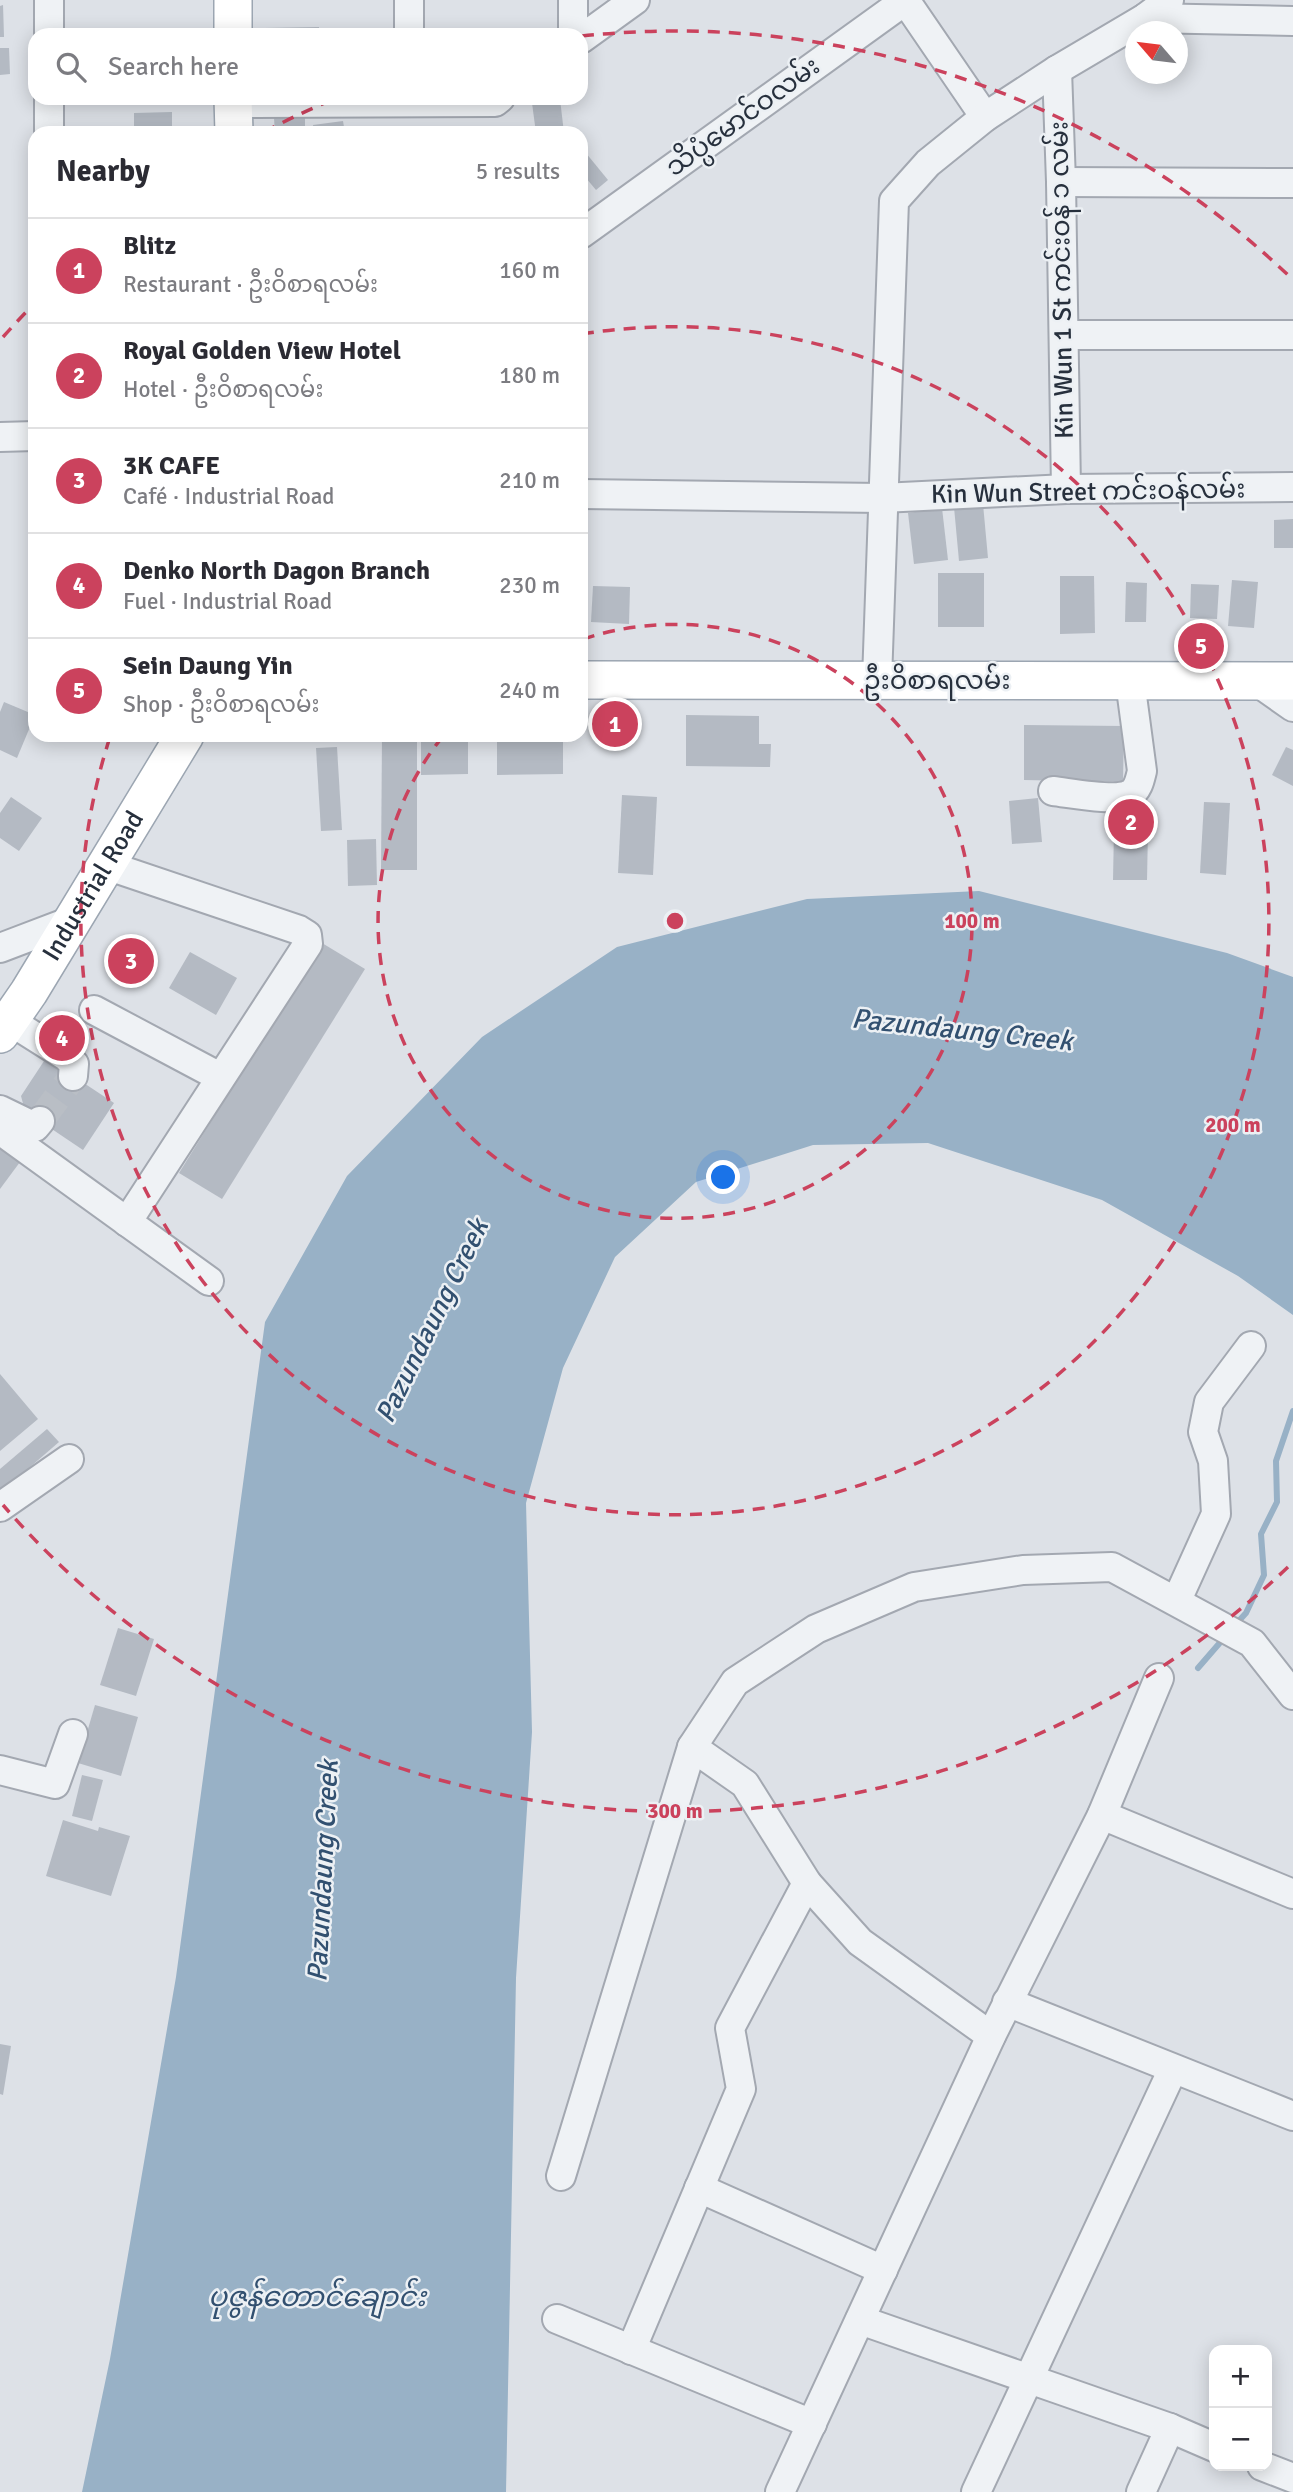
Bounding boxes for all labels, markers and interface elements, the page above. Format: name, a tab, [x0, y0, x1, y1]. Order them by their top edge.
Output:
north arrow	[1125, 21, 1188, 84]
search box	[28, 28, 588, 105]
icon: search	[52, 48, 90, 86]
street label: သိပ္ပံမောင်ဝလမ်း	[659, 49, 829, 187]
text: Search here	[108, 51, 239, 83]
street label: Kin Wun 1 St ကင်းဝန် ၁ လမ်း	[1041, 121, 1085, 439]
text: Nearby	[56, 153, 150, 190]
text: 5 results	[476, 157, 560, 186]
text: Blitz	[123, 230, 176, 262]
text: 1	[73, 256, 85, 285]
text: 160 m	[499, 256, 560, 285]
text: Restaurant · ဦးဝိစာရလမ်း	[123, 270, 378, 299]
text: Royal Golden View Hotel	[123, 335, 401, 367]
text: 2	[73, 361, 85, 390]
text: 180 m	[499, 361, 560, 390]
text: Hotel · ဦးဝိစာရလမ်း	[123, 375, 323, 404]
text: 3K CAFE	[123, 450, 220, 482]
text: 3	[73, 466, 85, 495]
text: 210 m	[499, 466, 560, 495]
street label: Kin Wun Street ကင်းဝန်လမ်း	[930, 471, 1246, 515]
text: Café · Industrial Road	[123, 482, 335, 511]
text: Denko North Dagon Branch	[123, 555, 430, 587]
text: 4	[73, 571, 85, 600]
text: 230 m	[499, 571, 560, 600]
text: Fuel · Industrial Road	[123, 587, 332, 616]
pin: 5	[1178, 620, 1224, 672]
text: Sein Daung Yin	[123, 650, 293, 682]
street label: ဦးဝိစာရလမ်း	[864, 663, 1010, 701]
text: 5	[73, 676, 85, 705]
text: 240 m	[499, 676, 560, 705]
text: Shop · ဦးဝိစာရလမ်း	[123, 690, 319, 719]
pin: 1	[592, 698, 638, 750]
pin: 2	[1108, 796, 1154, 848]
street label: Industrial Road	[36, 805, 151, 967]
text: 100 m	[944, 908, 1000, 934]
centre of rings	[663, 909, 687, 933]
pin: 3	[108, 935, 154, 987]
water label: Pazundaung Creek	[850, 1001, 1077, 1059]
pin: 4	[39, 1012, 85, 1064]
text: 200 m	[1205, 1112, 1261, 1138]
your location	[706, 1160, 740, 1194]
water label: Pazundaung Creek	[368, 1211, 497, 1428]
water label: Pazundaung Creek	[300, 1756, 346, 1983]
text: 300 m	[647, 1798, 703, 1824]
water label: ပုဇွန်တောင်ချောင်း	[208, 2277, 428, 2320]
map controls	[1209, 2345, 1272, 2471]
button: +	[1209, 2345, 1272, 2408]
button: −	[1209, 2408, 1272, 2471]

